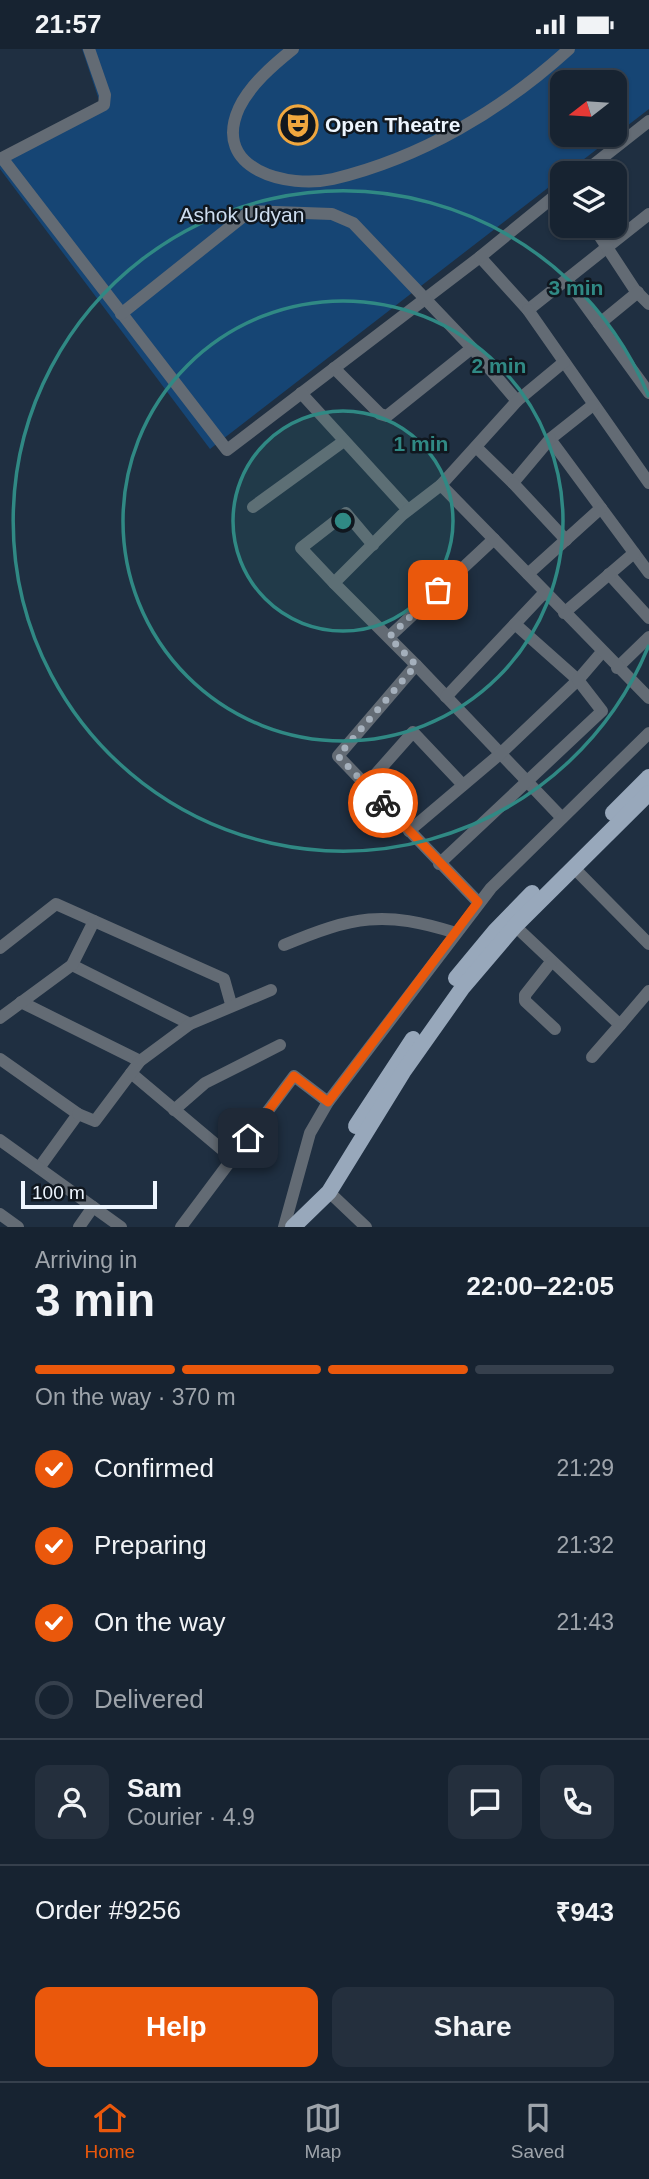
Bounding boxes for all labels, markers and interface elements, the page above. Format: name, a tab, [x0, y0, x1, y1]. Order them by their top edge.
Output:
text: 21:57	[35, 9, 102, 39]
north arrow	[550, 70, 626, 147]
map controls	[550, 70, 627, 238]
theatre icon: Open Theatre	[277, 104, 319, 146]
place label: Open Theatre	[325, 113, 460, 136]
button: layers	[550, 161, 627, 238]
park label: Ashok Udyan	[180, 203, 304, 226]
text: 3 min	[549, 276, 603, 299]
text: 2 min	[472, 354, 526, 377]
text: 1 min	[394, 432, 448, 455]
centre of rings	[331, 509, 355, 533]
pin	[408, 560, 468, 620]
icon: bag	[419, 571, 457, 609]
courier	[348, 768, 418, 838]
icon: bike	[364, 784, 402, 822]
pin	[218, 1108, 278, 1168]
icon: home	[229, 1119, 267, 1157]
scale bar	[21, 1178, 158, 1210]
text: 100 m	[32, 1182, 85, 1203]
text: Arriving in	[35, 1247, 137, 1273]
text: 22:00–22:05	[467, 1271, 614, 1301]
text: 3 min	[35, 1274, 155, 1326]
text: On the way · 370 m	[35, 1384, 236, 1410]
icon: check	[35, 1450, 73, 1488]
text: Confirmed	[94, 1453, 214, 1483]
text: 21:29	[556, 1455, 614, 1481]
icon: check	[35, 1527, 73, 1565]
text: Preparing	[94, 1530, 207, 1560]
text: 21:32	[556, 1532, 614, 1558]
icon: check	[35, 1604, 73, 1642]
text: On the way	[94, 1607, 226, 1637]
text: 21:43	[556, 1609, 614, 1635]
text: Delivered	[94, 1684, 204, 1714]
button: person	[35, 1765, 109, 1839]
button: chat	[448, 1765, 522, 1839]
button: phone	[540, 1765, 614, 1839]
text: Sam	[127, 1773, 182, 1803]
text: Courier · 4.9	[127, 1804, 255, 1830]
text: Order #9256	[35, 1895, 181, 1925]
text: ₹943	[556, 1897, 614, 1927]
button: Help	[35, 1987, 318, 2067]
button: Share	[332, 1987, 614, 2067]
tab: Home	[84, 2099, 135, 2163]
tab: Map	[304, 2099, 342, 2163]
tab: Saved	[511, 2099, 565, 2163]

